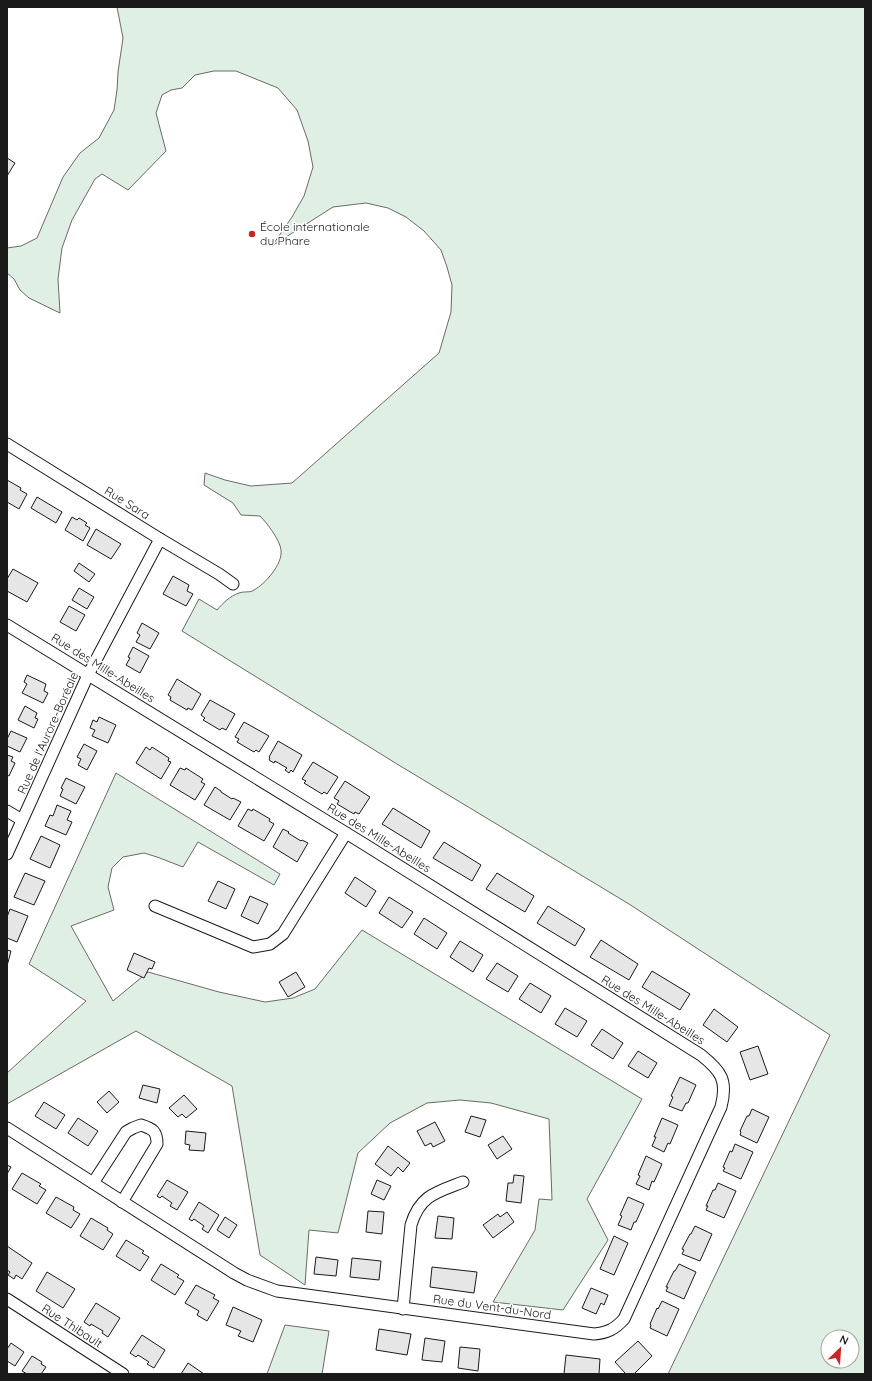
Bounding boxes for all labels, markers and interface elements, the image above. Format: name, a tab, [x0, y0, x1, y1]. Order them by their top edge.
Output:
place label: École internationale du Phare	[260, 219, 370, 248]
marker: École internationale du Phare	[247, 229, 257, 239]
street label: Rue Sara	[102, 483, 153, 522]
street label: Rue des Mille-Abeilles	[49, 630, 158, 706]
street label: Rue de l'Aurore-Boréale	[14, 669, 81, 796]
street label: Rue des Mille-Abeilles	[325, 800, 434, 876]
street label: Rue des Mille-Abeilles	[599, 972, 708, 1048]
street label: Rue du Vent-du-Nord	[432, 1291, 552, 1322]
street label: Rue Thibault	[39, 1300, 105, 1351]
north arrow	[820, 1329, 860, 1369]
text: N	[838, 1332, 851, 1348]

